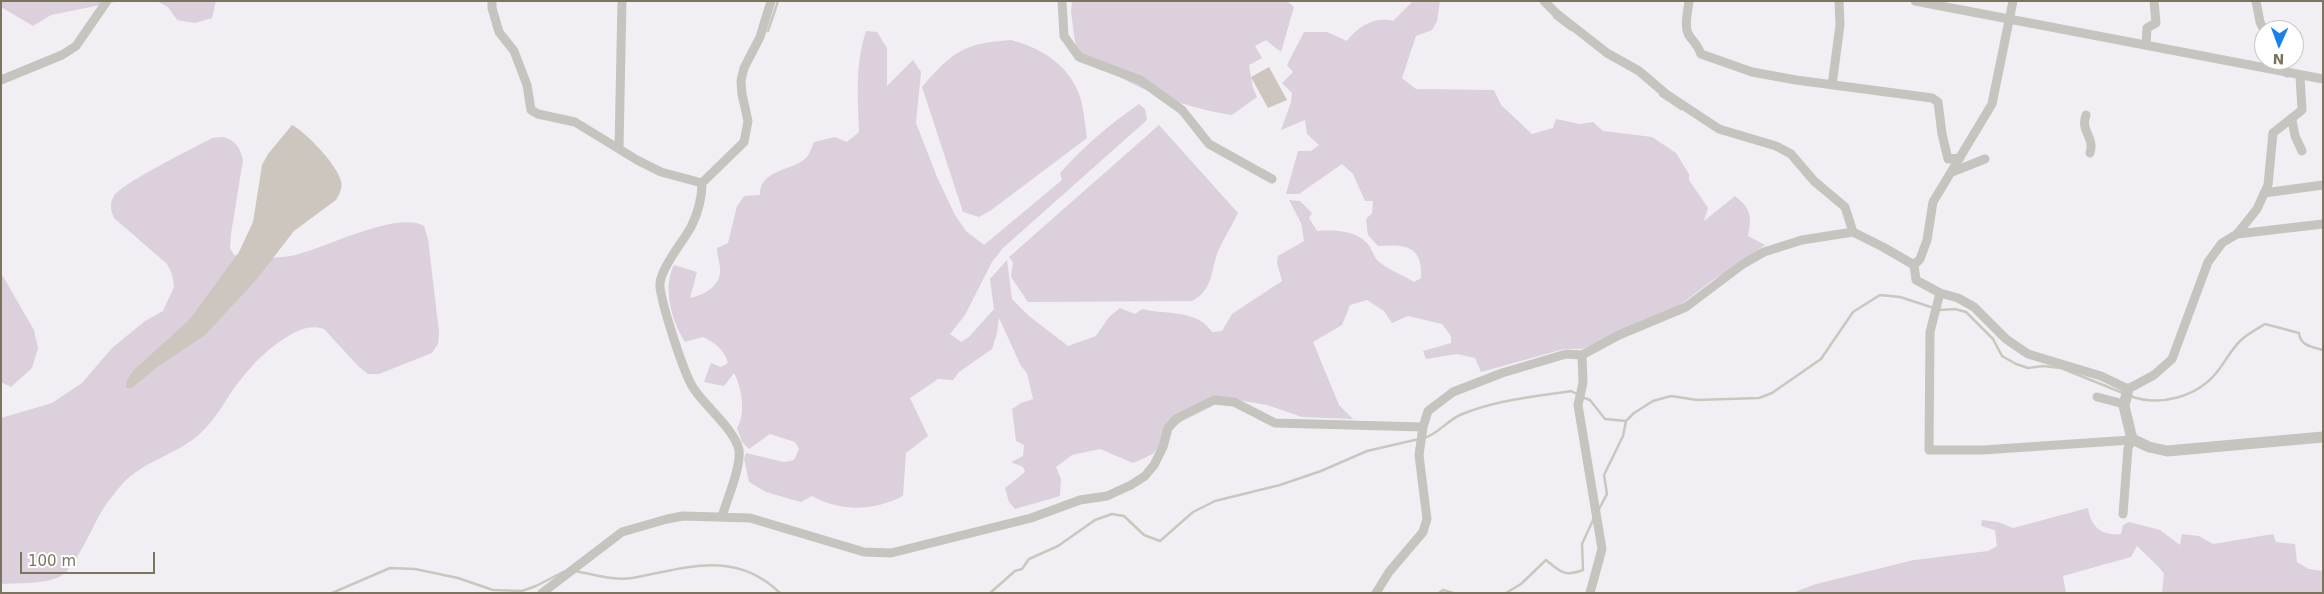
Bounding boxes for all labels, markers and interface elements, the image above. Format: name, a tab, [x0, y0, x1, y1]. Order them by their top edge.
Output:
north arrow	[2254, 20, 2304, 70]
text: N	[2272, 51, 2285, 67]
scale bar	[22, 542, 158, 574]
text: 100 m	[28, 552, 76, 570]

